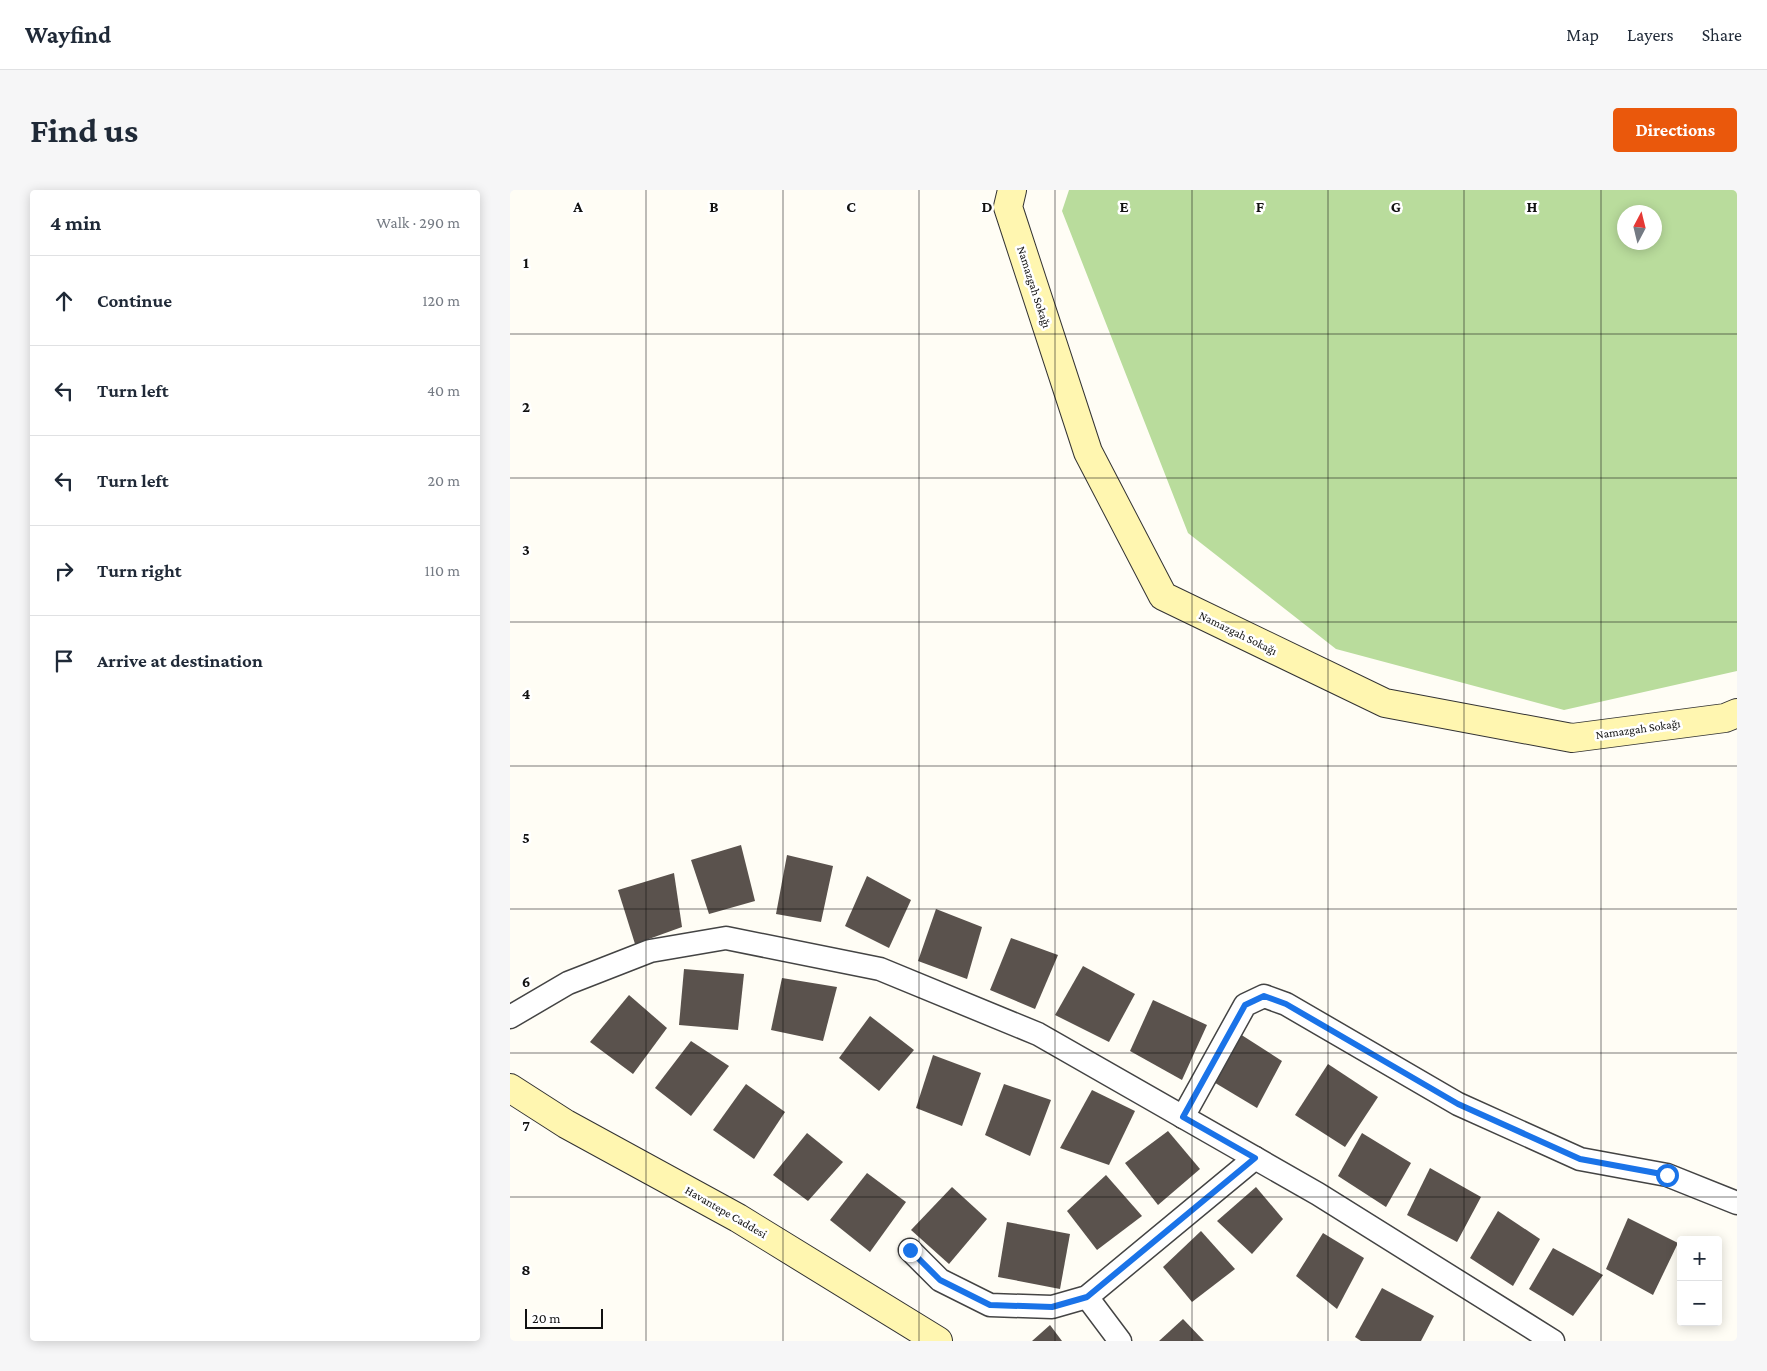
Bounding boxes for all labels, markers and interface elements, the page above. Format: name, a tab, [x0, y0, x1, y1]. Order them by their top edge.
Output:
text: Wayfind	[25, 21, 111, 48]
text: Map	[1566, 25, 1599, 45]
text: Layers	[1627, 25, 1674, 45]
text: Share	[1702, 25, 1742, 45]
button: Directions	[1613, 108, 1737, 152]
text: Find us	[30, 111, 138, 150]
text: A	[572, 198, 583, 215]
text: B	[709, 198, 719, 215]
text: C	[846, 198, 856, 215]
text: D	[981, 198, 993, 215]
text: E	[1119, 198, 1129, 215]
text: F	[1256, 198, 1265, 215]
text: G	[1391, 198, 1401, 215]
text: H	[1527, 198, 1538, 215]
north arrow	[1617, 205, 1662, 250]
text: 4 min	[50, 211, 101, 235]
text: Walk · 290 m	[376, 214, 460, 231]
street label: Namazgah Sokağı	[1014, 244, 1054, 330]
text: 1	[523, 254, 529, 271]
icon: ahead	[50, 287, 78, 315]
text: Continue	[97, 290, 172, 311]
text: 120 m	[422, 292, 460, 309]
icon: left	[50, 377, 78, 405]
text: Turn left	[97, 380, 169, 401]
text: 40 m	[427, 382, 460, 399]
text: 2	[522, 398, 530, 415]
icon: left	[50, 467, 78, 495]
text: Turn left	[97, 470, 169, 491]
text: 20 m	[427, 472, 460, 489]
text: 3	[522, 541, 530, 558]
icon: right	[50, 557, 78, 585]
text: Turn right	[97, 560, 182, 581]
text: 110 m	[424, 562, 460, 579]
street label: Namazgah Sokağı	[1197, 608, 1279, 658]
icon: arrive	[50, 647, 78, 675]
text: Arrive at destination	[97, 650, 263, 671]
text: 4	[522, 685, 531, 702]
street label: Namazgah Sokağı	[1595, 716, 1681, 742]
text: 5	[522, 829, 530, 846]
text: 6	[522, 973, 530, 990]
text: 7	[522, 1117, 530, 1134]
route start	[1656, 1164, 1679, 1187]
street label: Havantepe Caddesi	[683, 1183, 769, 1241]
map controls	[1677, 1236, 1722, 1326]
button: +	[1677, 1236, 1722, 1281]
route end	[899, 1239, 922, 1262]
text: 8	[521, 1261, 531, 1278]
button: −	[1677, 1281, 1722, 1326]
scale bar	[525, 1306, 602, 1329]
text: 20 m	[532, 1310, 560, 1326]

